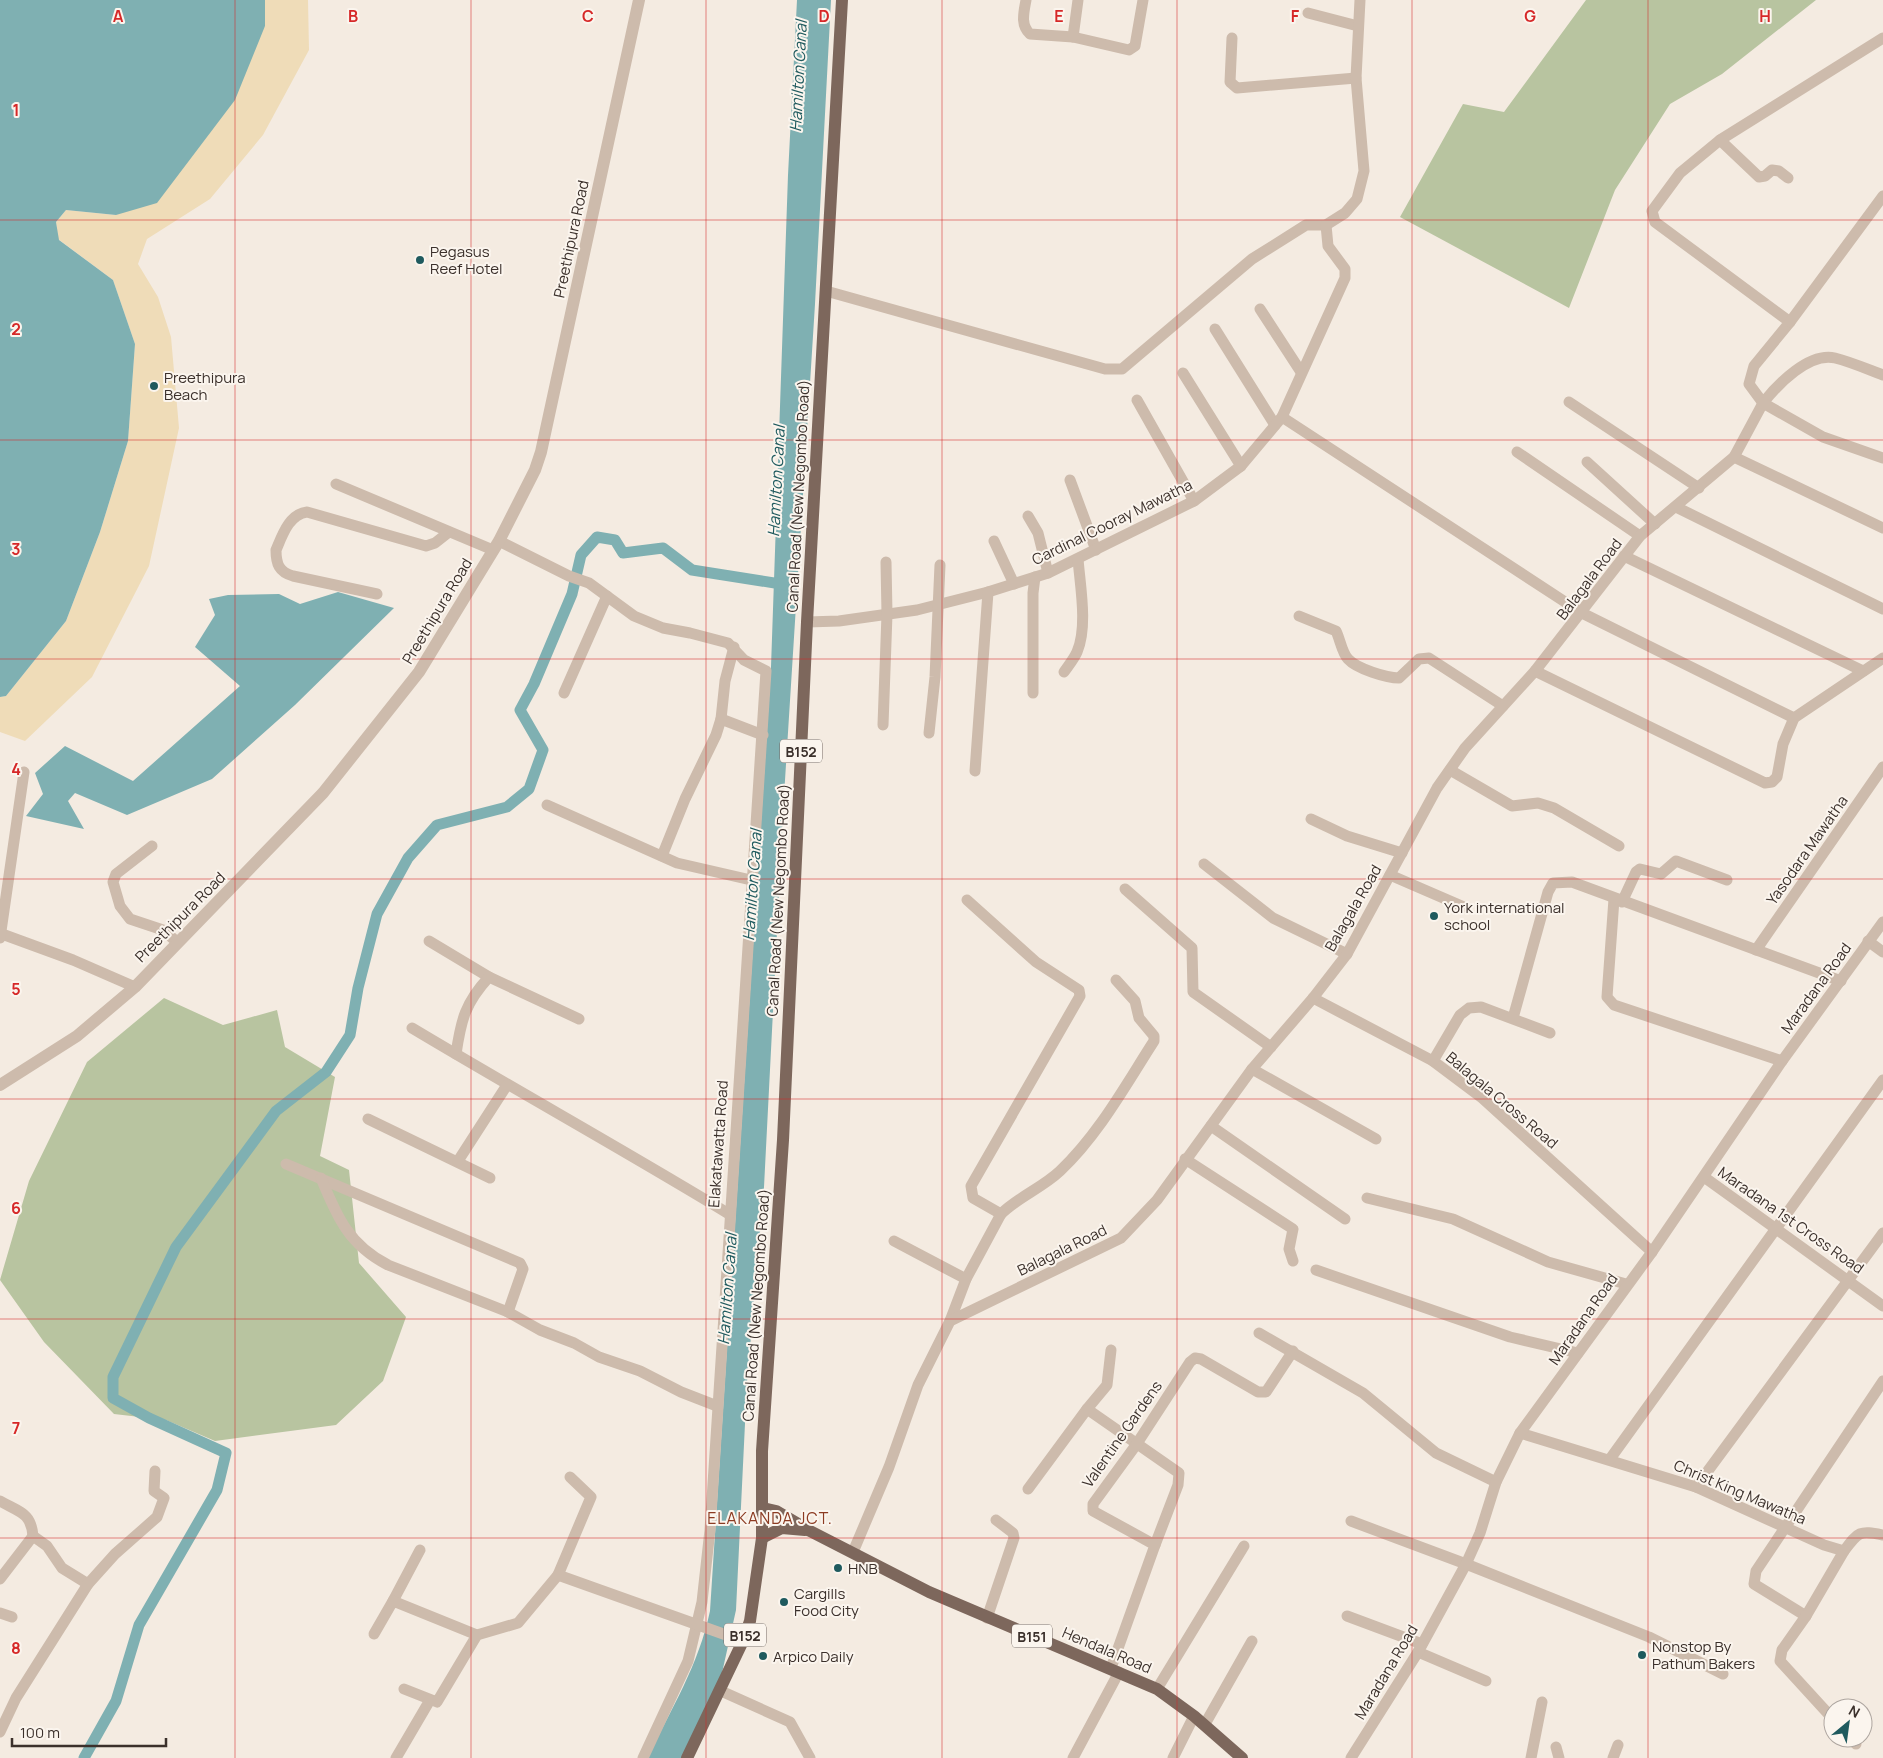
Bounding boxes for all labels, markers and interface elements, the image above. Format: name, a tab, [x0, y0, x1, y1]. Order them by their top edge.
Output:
text: A	[113, 5, 124, 27]
text: B	[348, 5, 358, 27]
text: C	[582, 5, 594, 27]
text: D	[818, 5, 830, 27]
text: E	[1054, 5, 1064, 27]
text: F	[1291, 5, 1300, 27]
text: G	[1524, 5, 1536, 27]
text: H	[1759, 5, 1771, 27]
water label: Hamilton Canal	[784, 17, 812, 132]
text: 1	[12, 99, 20, 121]
street label: Preethipura Road	[548, 178, 594, 300]
place label: Pegasus Reef Hotel	[430, 241, 502, 279]
marker: Pegasus Reef Hotel	[414, 254, 426, 266]
text: 2	[11, 318, 21, 340]
place label: Preethipura Beach	[164, 367, 246, 405]
street label: Canal Road (New Negombo Road)	[781, 379, 815, 613]
marker: Preethipura Beach	[148, 380, 160, 392]
water label: Hamilton Canal	[762, 422, 790, 537]
street label: Cardinal Cooray Mawatha	[1028, 474, 1196, 570]
street label: Balagala Road	[1551, 534, 1627, 624]
text: 3	[11, 538, 21, 560]
street label: Preethipura Road	[397, 554, 477, 668]
road number: B152	[780, 739, 822, 762]
text: 4	[11, 758, 21, 780]
street label: Canal Road (New Negombo Road)	[761, 783, 795, 1017]
street label: Yasodara Mawatha	[1761, 791, 1853, 909]
water label: Hamilton Canal	[737, 826, 767, 941]
street label: Balagala Road	[1320, 861, 1386, 955]
street label: Preethipura Road	[130, 867, 230, 967]
place label: York international school	[1444, 897, 1565, 935]
marker: York international school	[1428, 910, 1440, 922]
street label: Maradana Road	[1776, 938, 1856, 1038]
text: 5	[11, 978, 21, 1000]
street label: Balagala Cross Road	[1441, 1047, 1563, 1153]
street label: Elakatawatta Road	[703, 1080, 733, 1208]
street label: Maradana 1st Cross Road	[1714, 1162, 1868, 1278]
street label: Canal Road (New Negombo Road)	[737, 1188, 775, 1422]
text: 6	[11, 1197, 21, 1219]
street label: Balagala Road	[1014, 1219, 1110, 1281]
water label: Hamilton Canal	[712, 1230, 742, 1345]
street label: Maradana Road	[1544, 1269, 1622, 1369]
street label: Valentine Gardens	[1077, 1376, 1167, 1492]
text: 7	[12, 1417, 20, 1439]
street label: Christ King Mawatha	[1671, 1455, 1809, 1529]
district label: ELAKANDA JCT.	[707, 1507, 833, 1529]
place label: HNB	[848, 1558, 878, 1579]
marker: HNB	[832, 1562, 844, 1574]
place label: Cargills Food City	[794, 1583, 859, 1621]
marker: Cargills Food City	[778, 1596, 790, 1608]
street label: Maradana Road	[1349, 1621, 1423, 1723]
street label: Hendala Road	[1059, 1622, 1155, 1678]
road number: B152	[724, 1624, 766, 1646]
road number: B151	[1012, 1624, 1052, 1648]
place label: Nonstop By Pathum Bakers	[1652, 1636, 1755, 1674]
text: 8	[11, 1637, 21, 1659]
place label: Arpico Daily	[773, 1646, 854, 1667]
marker: Nonstop By Pathum Bakers	[1636, 1649, 1648, 1661]
marker: Arpico Daily	[757, 1650, 769, 1662]
north arrow	[1823, 1698, 1873, 1748]
text: N	[1846, 1700, 1864, 1722]
scale bar	[12, 1716, 166, 1748]
text: 100 m	[20, 1722, 60, 1743]

